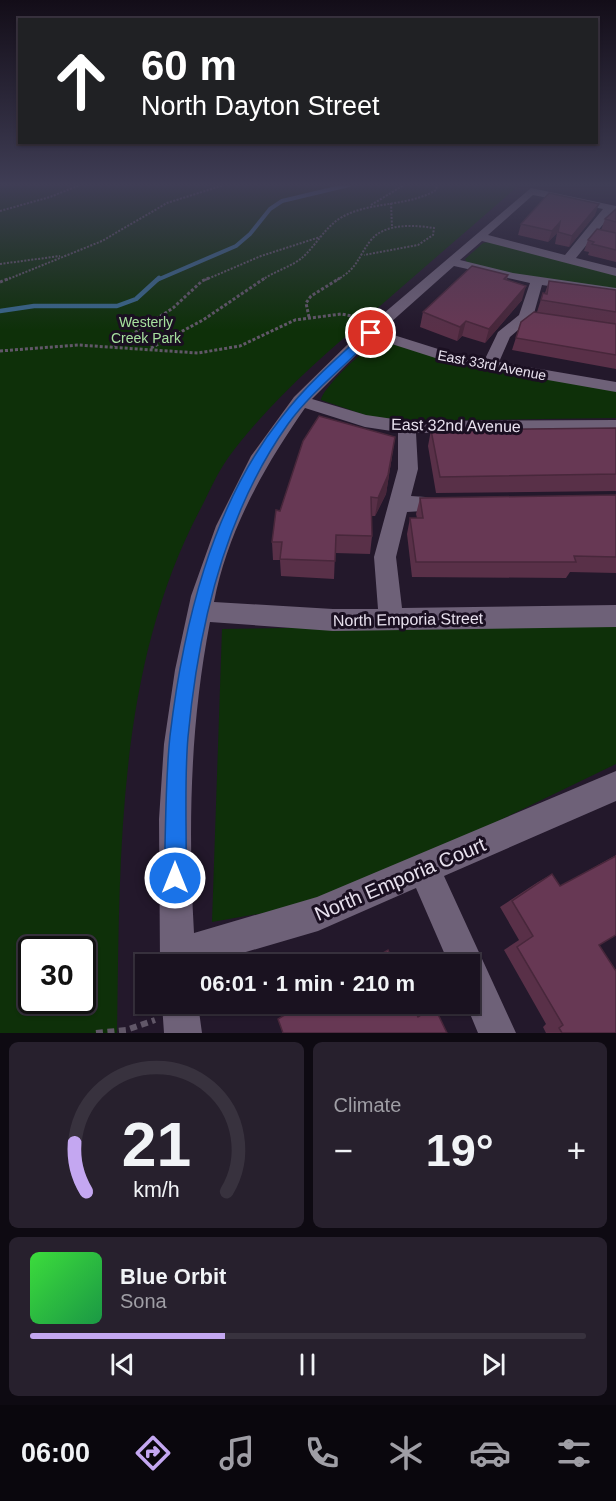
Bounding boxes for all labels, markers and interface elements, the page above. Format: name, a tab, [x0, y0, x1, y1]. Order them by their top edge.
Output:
icon: ahead	[42, 42, 120, 120]
text: 60 m	[141, 42, 237, 89]
text: North Dayton Street	[141, 91, 380, 121]
pin	[345, 307, 396, 358]
park label: Westerly Creek Park	[111, 314, 182, 346]
icon: arrive	[354, 316, 387, 349]
street label: East 33rd Avenue	[436, 347, 548, 383]
street label: East 32nd Avenue	[391, 416, 521, 435]
street label: North Emporia Street	[333, 610, 484, 629]
street label: North Emporia Court	[311, 833, 489, 925]
position arrow	[143, 846, 207, 910]
speed limit sign: 30	[18, 936, 96, 1014]
text: 06:01 · 1 min · 210 m	[200, 971, 415, 996]
text: Climate	[334, 1094, 401, 1116]
text: 21	[122, 1110, 191, 1179]
text: 19°	[426, 1125, 494, 1176]
text: −	[334, 1132, 353, 1169]
text: +	[567, 1132, 586, 1169]
text: km/h	[133, 1178, 179, 1202]
text: Blue Orbit	[120, 1264, 226, 1289]
text: Sona	[120, 1290, 167, 1312]
icon: previous	[106, 1348, 139, 1381]
icon: pause	[291, 1348, 324, 1381]
icon: next	[477, 1348, 510, 1381]
icon: directions	[132, 1432, 174, 1474]
icon: music	[216, 1432, 258, 1474]
icon: phone	[301, 1432, 343, 1474]
icon: climate	[385, 1432, 427, 1474]
icon: car	[469, 1432, 511, 1474]
icon: filters	[553, 1432, 595, 1474]
text: 06:00	[21, 1438, 90, 1468]

